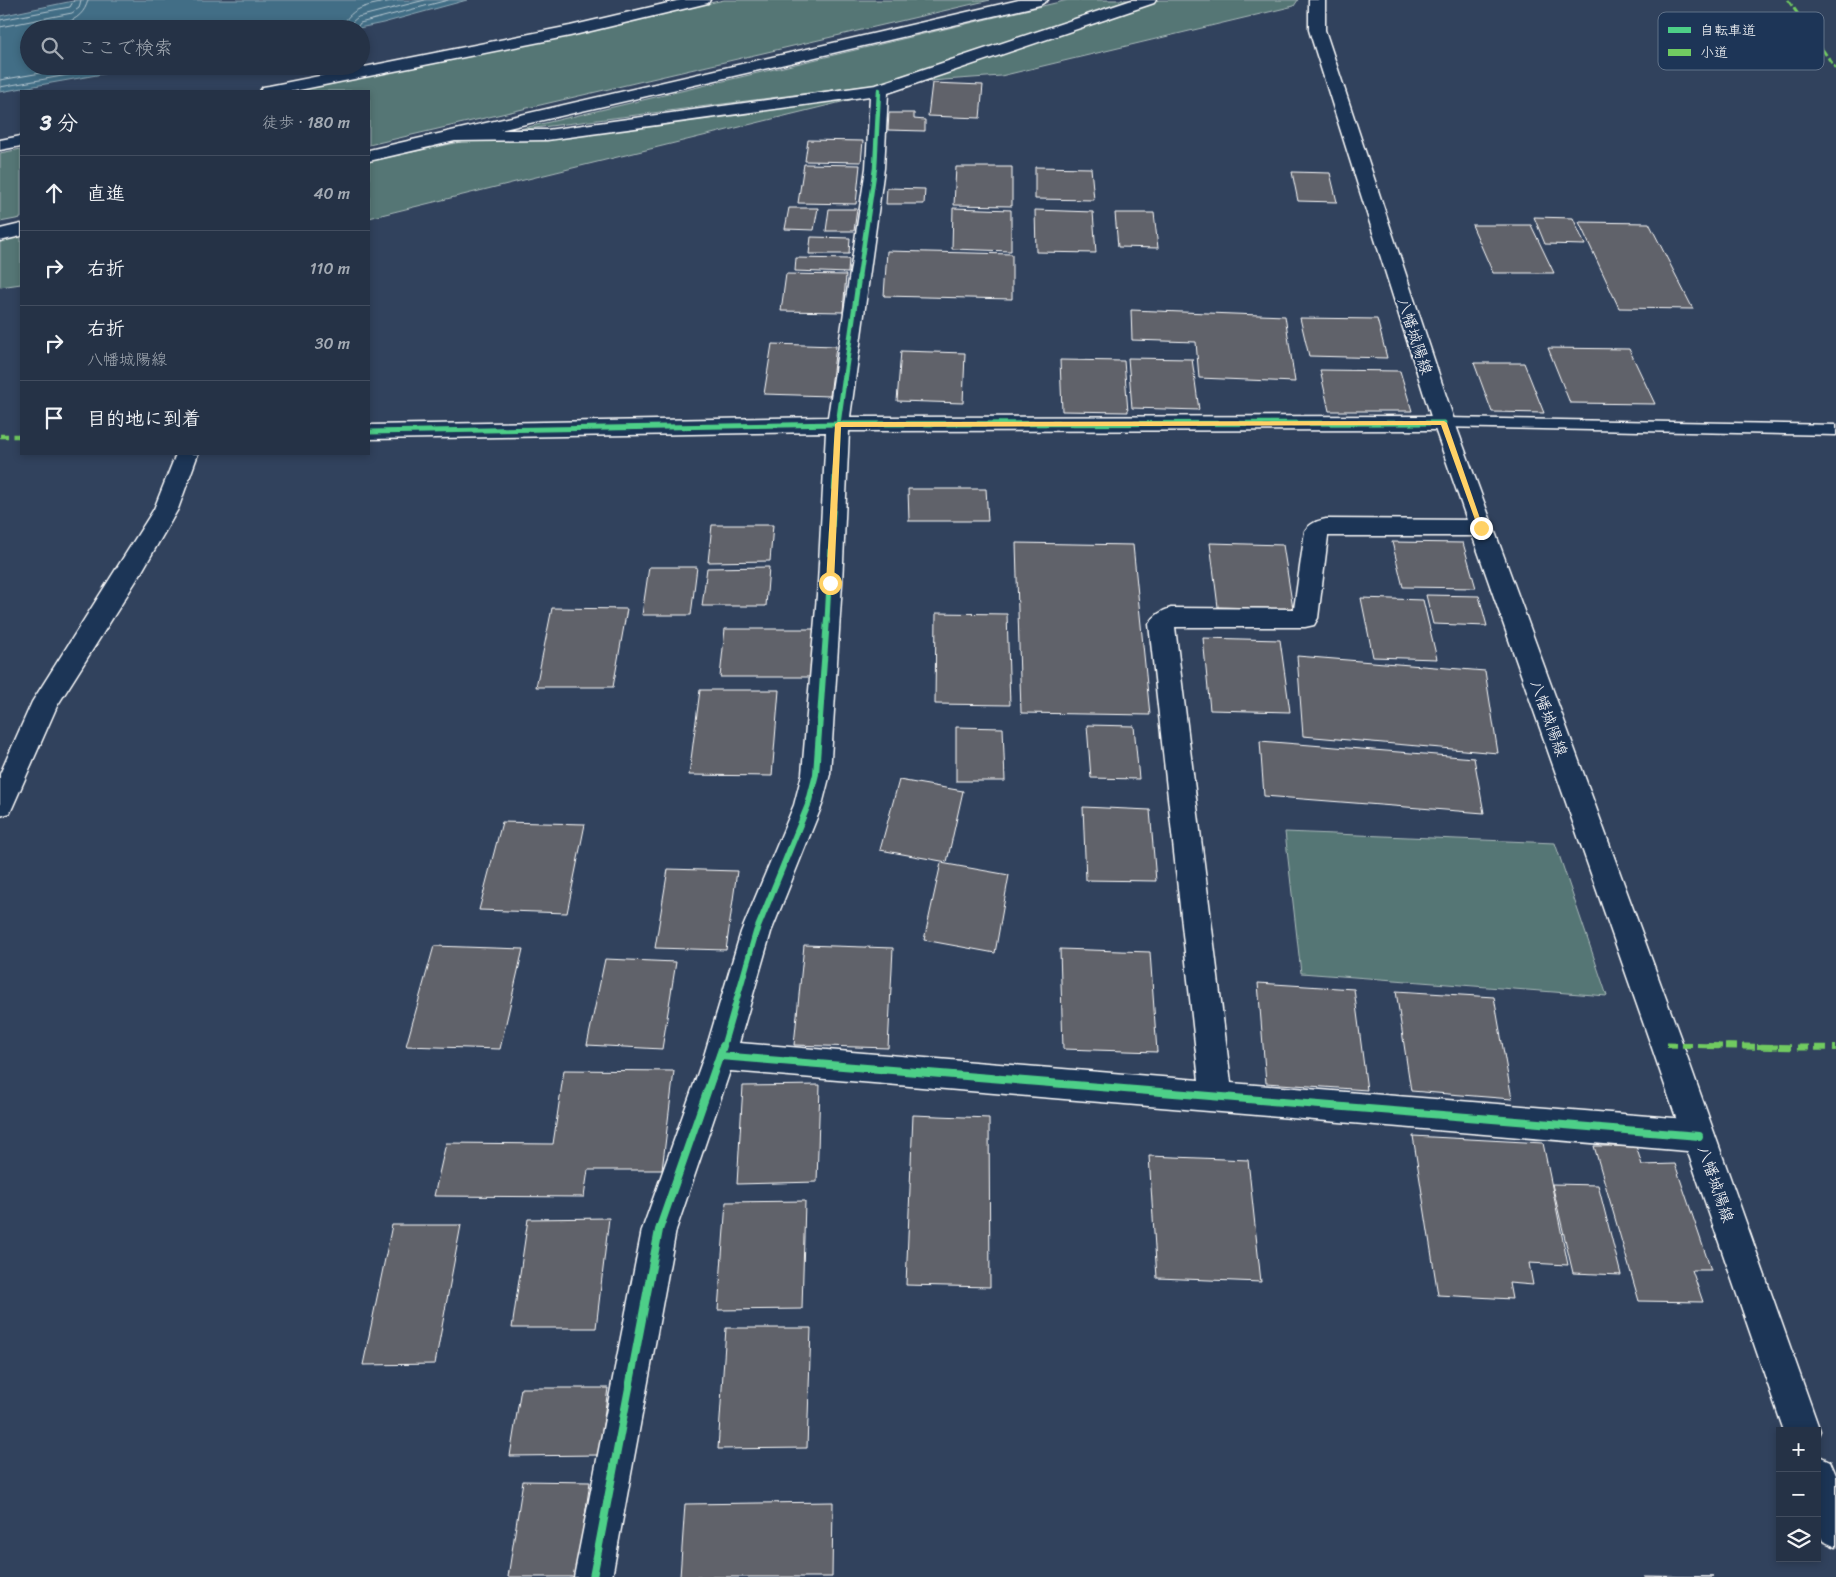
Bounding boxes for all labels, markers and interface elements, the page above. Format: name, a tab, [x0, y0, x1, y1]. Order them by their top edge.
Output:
legend	[1658, 12, 1824, 70]
text: 自転車道	[1700, 18, 1756, 43]
search box	[20, 20, 370, 75]
text: ここで検索	[78, 31, 173, 64]
icon: search	[38, 34, 66, 62]
text: 小道	[1700, 40, 1728, 65]
text: 3 分	[40, 104, 78, 142]
text: 徒歩 · 180 m	[262, 108, 350, 137]
text: 直進	[87, 177, 125, 210]
icon: ahead	[40, 179, 68, 207]
text: 40 m	[313, 179, 350, 208]
text: 右折	[87, 252, 125, 285]
icon: right	[40, 254, 68, 282]
text: 110 m	[310, 254, 350, 283]
street label: 八幡城陽線	[1389, 293, 1441, 379]
text: 右折	[87, 312, 125, 345]
icon: right	[40, 329, 68, 357]
text: 30 m	[315, 329, 350, 358]
text: 八幡城陽線	[87, 345, 167, 374]
text: 目的地に到着	[87, 402, 201, 435]
icon: arrive	[40, 404, 68, 432]
route end	[1470, 517, 1493, 540]
route start	[819, 572, 842, 595]
street label: 八幡城陽線	[1522, 675, 1576, 761]
street label: 八幡城陽線	[1689, 1141, 1743, 1227]
map controls	[1776, 1427, 1821, 1562]
button: +	[1776, 1427, 1821, 1472]
button: −	[1776, 1472, 1821, 1517]
button: layers	[1776, 1517, 1821, 1562]

